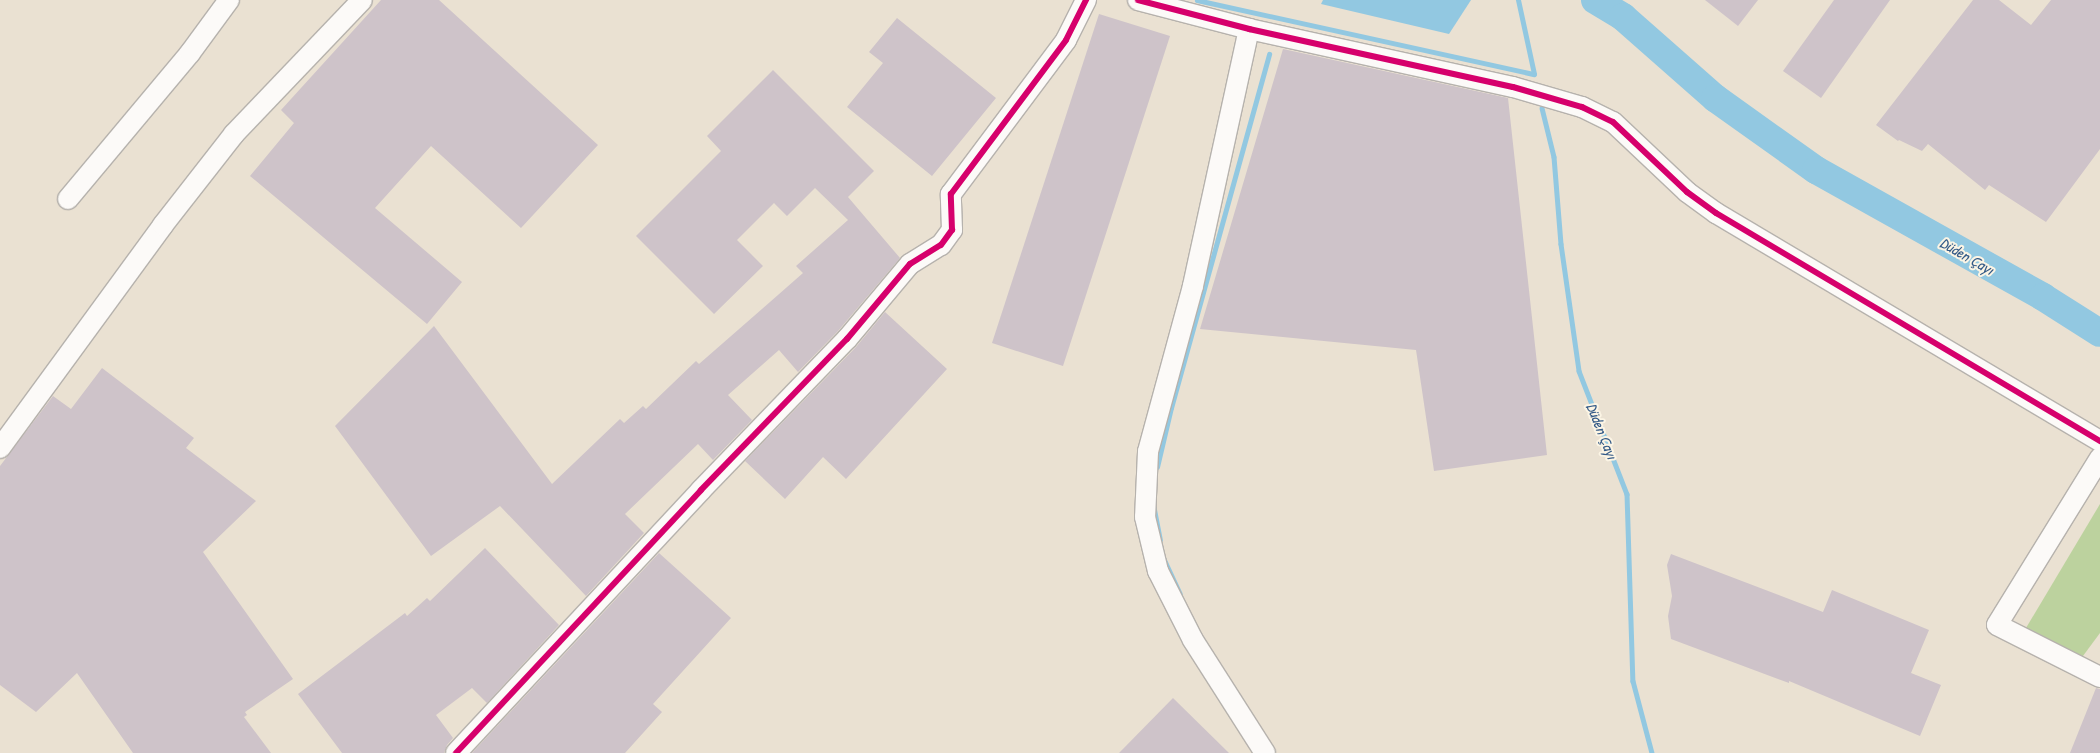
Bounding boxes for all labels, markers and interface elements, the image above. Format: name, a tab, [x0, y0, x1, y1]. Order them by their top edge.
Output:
water label: Düden Çayı	[1937, 233, 1997, 279]
water label: Düden Çayı	[1583, 400, 1621, 462]

